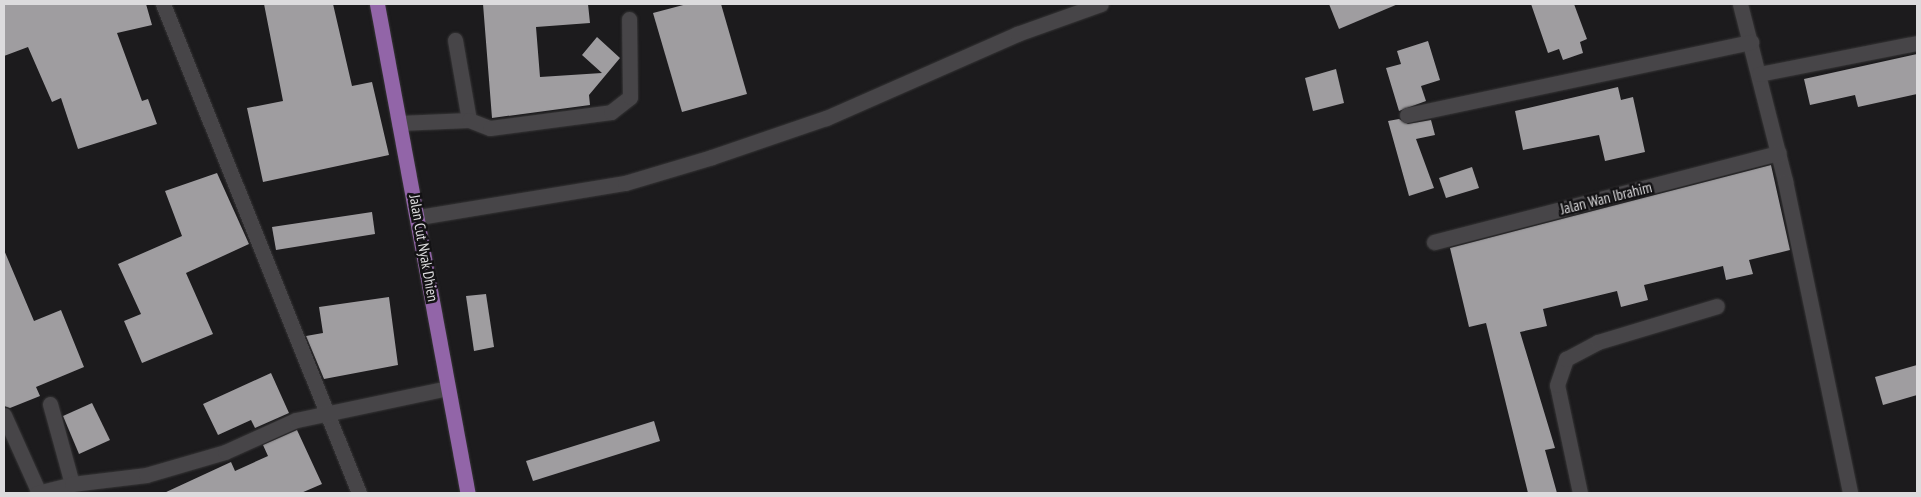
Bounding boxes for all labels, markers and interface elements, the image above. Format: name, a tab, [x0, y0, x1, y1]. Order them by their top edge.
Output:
street label: Jalan Wan Ibrahim	[1558, 178, 1654, 218]
street label: Jalan Cut Nyak Dhien	[406, 193, 442, 303]

